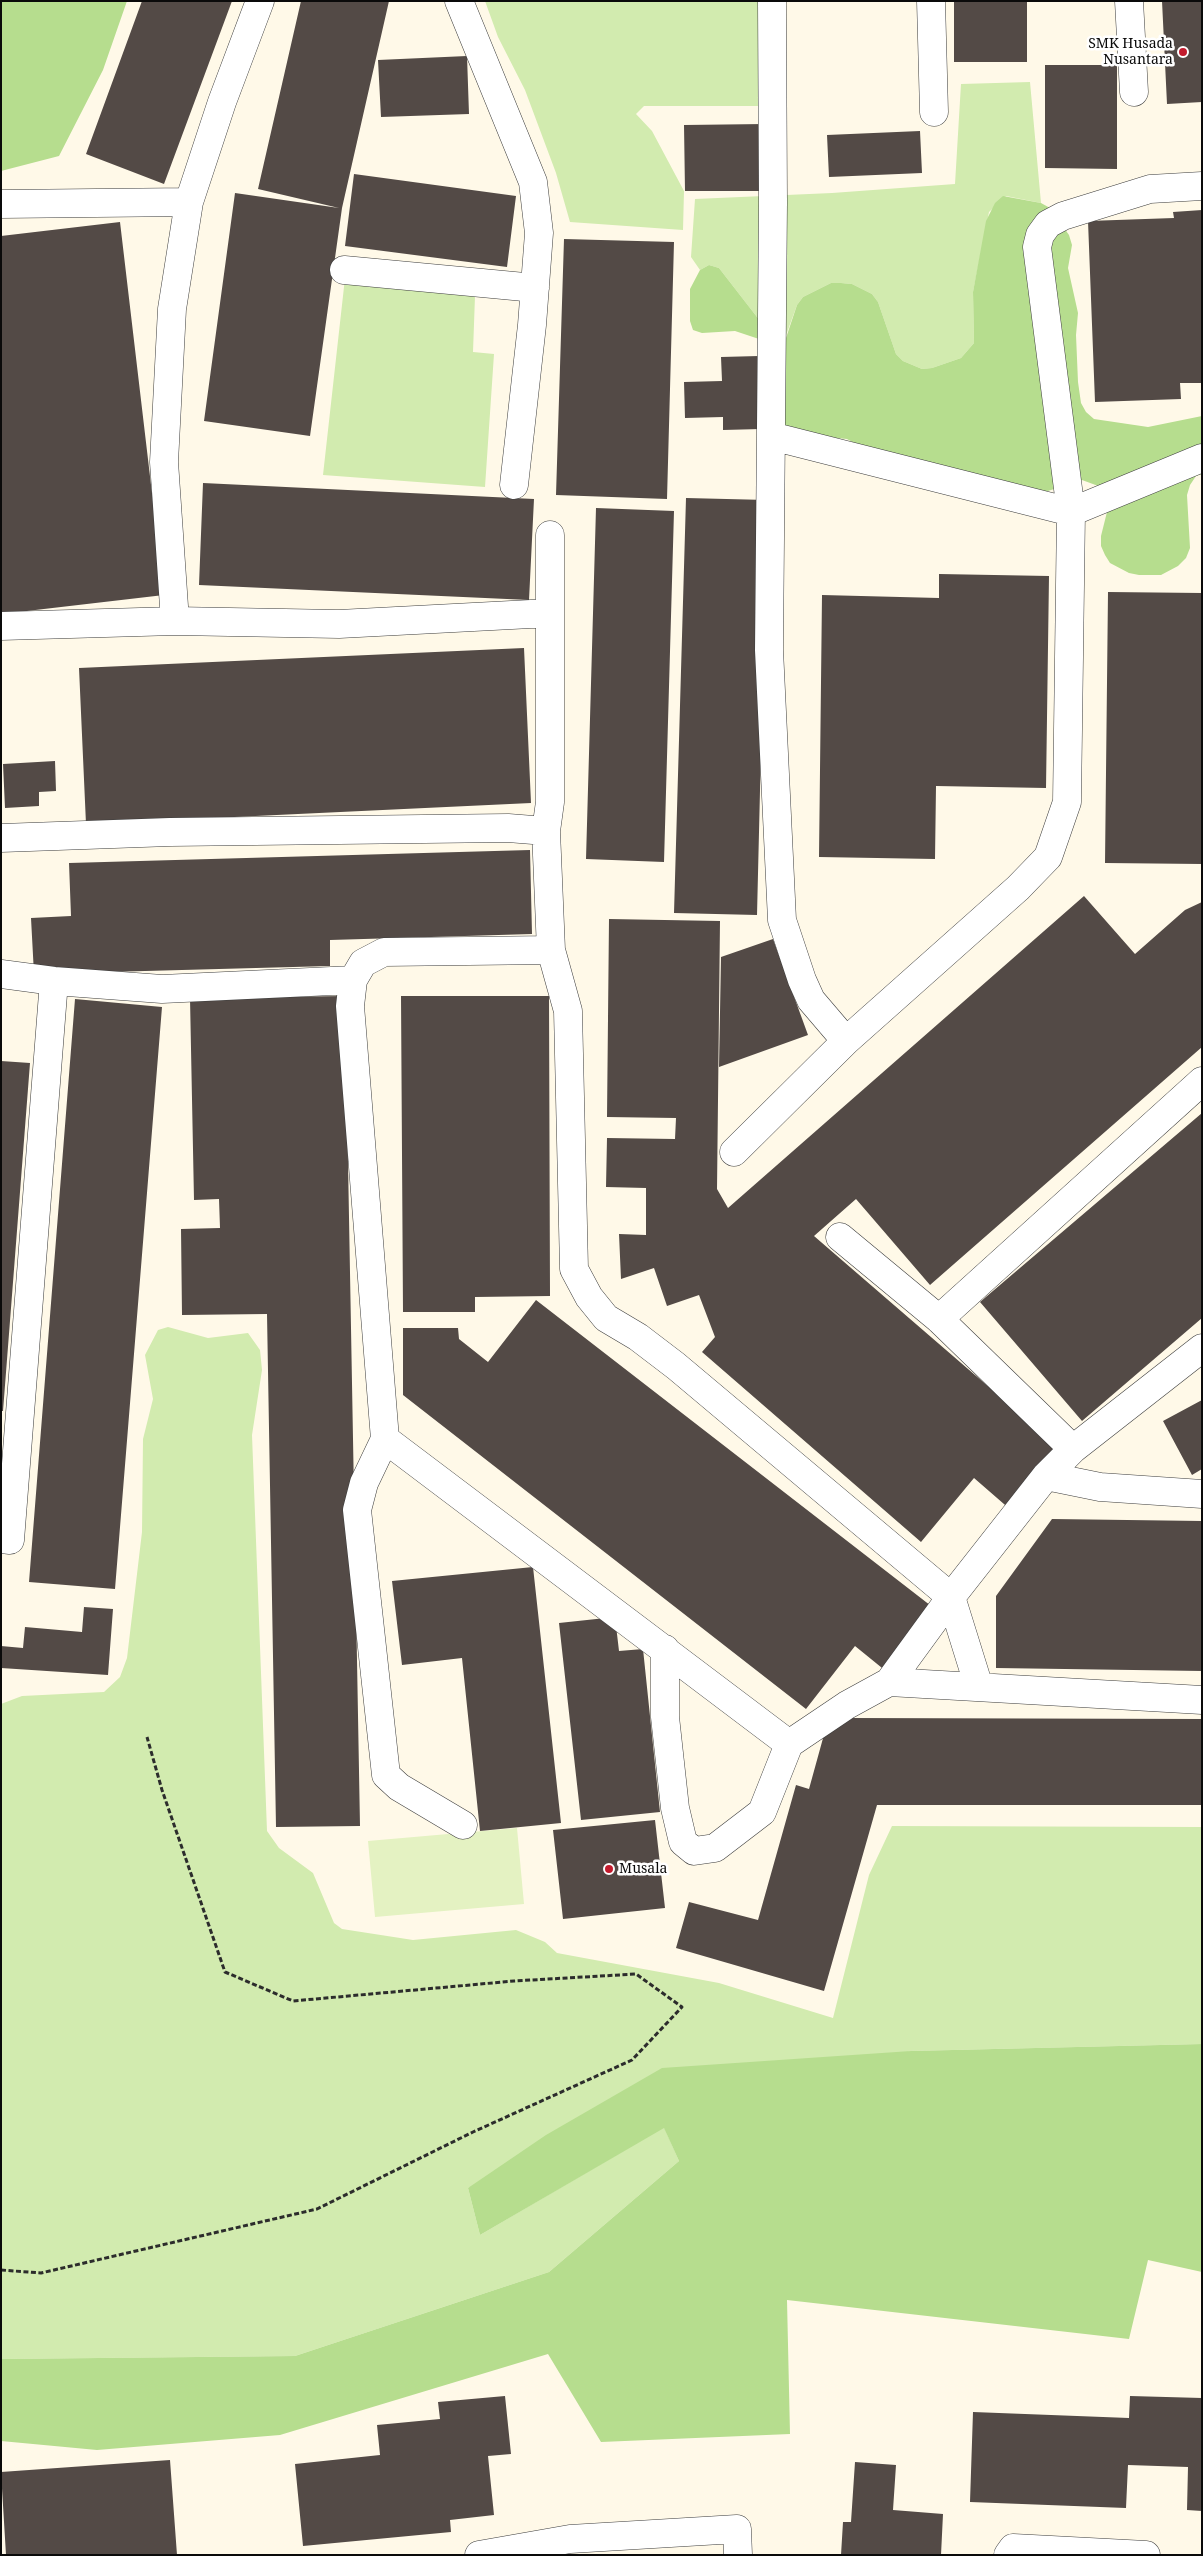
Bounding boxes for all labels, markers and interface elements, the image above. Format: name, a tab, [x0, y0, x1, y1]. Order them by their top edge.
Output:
place label: SMK Husada Nusantara	[1088, 36, 1173, 68]
marker: SMK Husada Nusantara	[1177, 46, 1189, 58]
place label: Musala	[619, 1861, 667, 1877]
marker: Musala	[603, 1863, 615, 1875]

